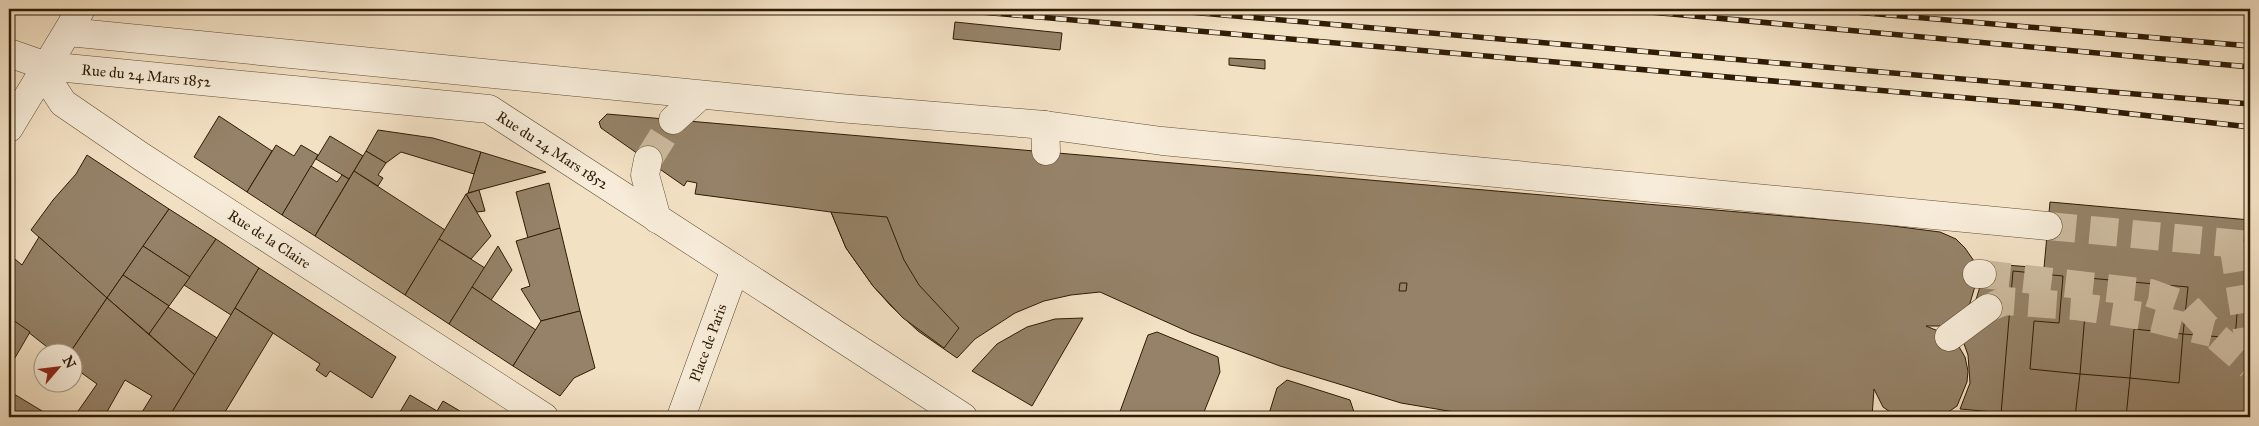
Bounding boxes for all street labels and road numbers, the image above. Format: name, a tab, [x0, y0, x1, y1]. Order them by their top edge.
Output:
street label: Rue du 24 Mars 1852	[81, 60, 213, 91]
street label: Rue du 24 Mars 1852	[493, 107, 612, 194]
street label: Rue de la Claire	[225, 206, 314, 273]
street label: Place de Paris	[686, 301, 731, 384]

